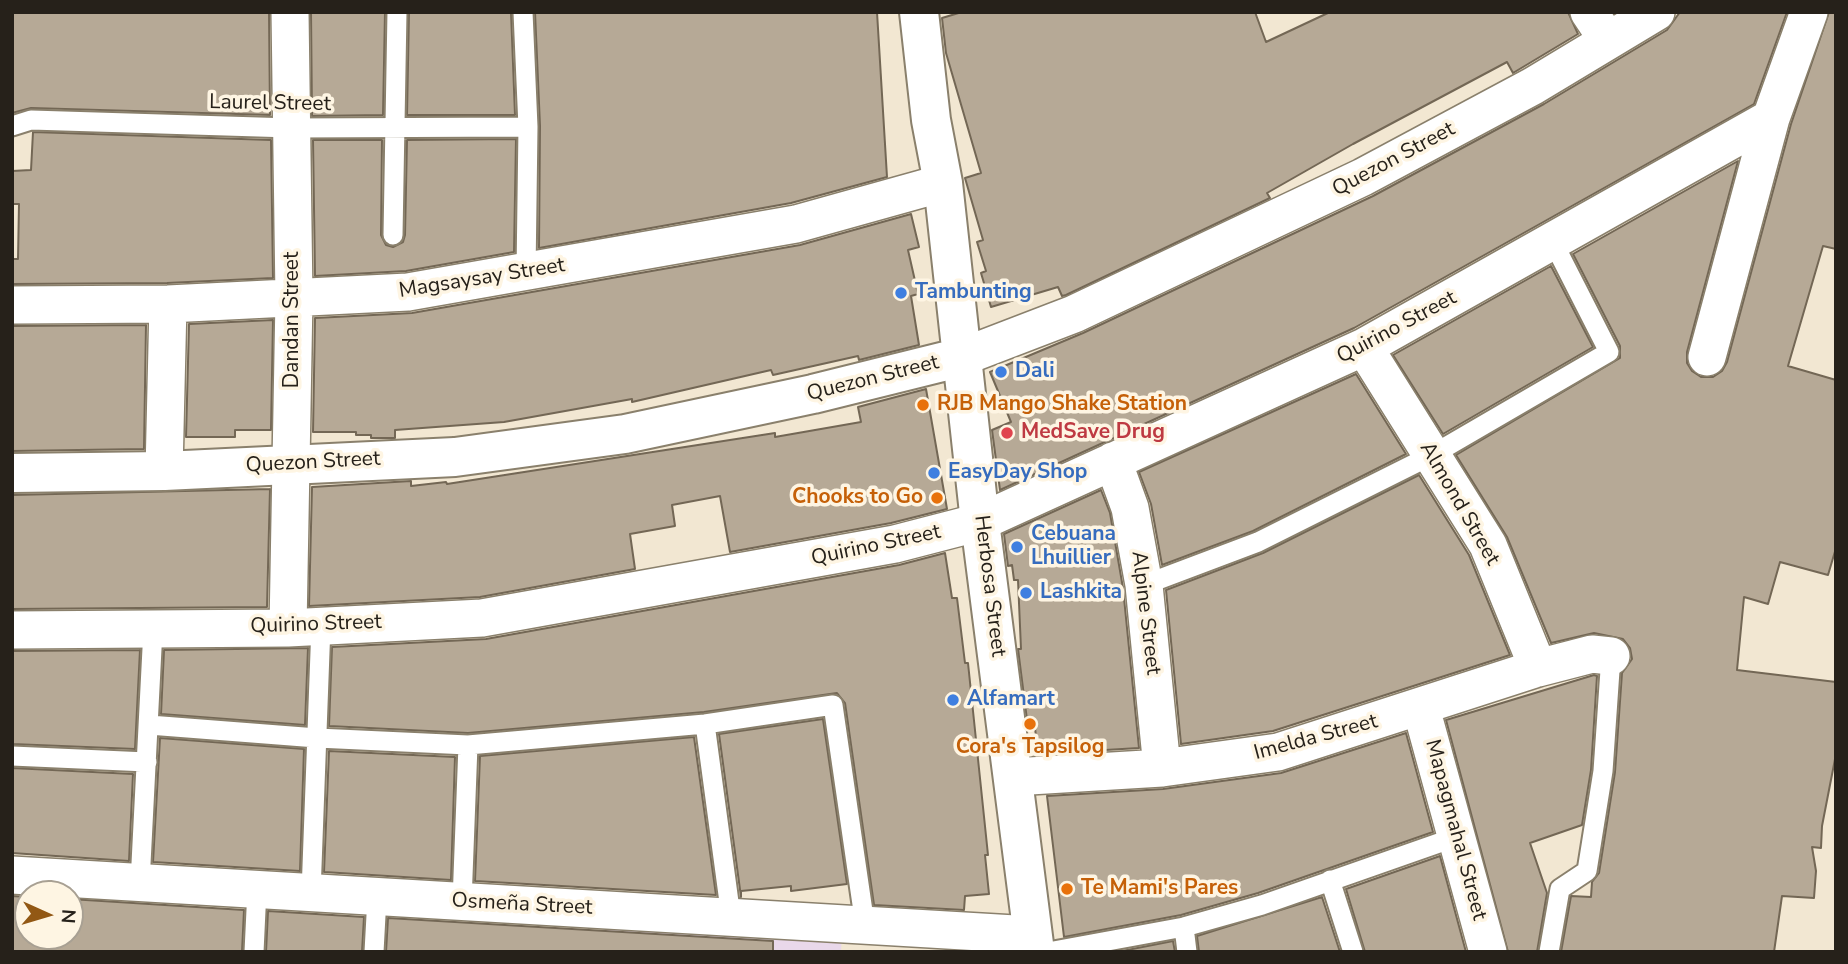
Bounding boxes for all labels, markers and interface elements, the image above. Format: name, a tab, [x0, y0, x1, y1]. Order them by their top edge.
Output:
street label: Laurel Street	[209, 90, 331, 118]
street label: Quezon Street	[1329, 117, 1459, 203]
street label: Dandan Street	[280, 252, 306, 388]
street label: Magsaysay Street	[397, 253, 567, 305]
place label: Tambunting	[915, 280, 1032, 306]
marker: Tambunting	[893, 285, 909, 301]
street label: Quirino Street	[1333, 286, 1461, 370]
street label: Quezon Street	[805, 350, 941, 408]
place label: Dali	[1015, 359, 1055, 385]
marker: Dali	[993, 364, 1009, 380]
place label: RJB Mango Shake Station	[937, 392, 1187, 418]
marker: RJB Mango Shake Station	[915, 397, 931, 413]
place label: MedSave Drug	[1021, 420, 1165, 446]
marker: MedSave Drug	[999, 425, 1015, 441]
street label: Almond Street	[1414, 438, 1504, 570]
street label: Quezon Street	[245, 447, 381, 479]
place label: EasyDay Shop	[948, 460, 1087, 486]
marker: EasyDay Shop	[926, 465, 942, 481]
place label: Chooks to Go	[792, 485, 923, 511]
marker: Chooks to Go	[929, 490, 945, 506]
street label: Herbosa Street	[968, 514, 1010, 658]
street label: Quirino Street	[809, 520, 943, 572]
place label: Cebuana Lhuillier	[1031, 522, 1116, 572]
marker: Cebuana Lhuillier	[1009, 539, 1025, 555]
street label: Alpine Street	[1125, 550, 1165, 676]
place label: Lashkita	[1040, 580, 1122, 606]
marker: Lashkita	[1018, 585, 1034, 601]
street label: Quirino Street	[250, 610, 382, 640]
place label: Alfamart	[967, 687, 1055, 713]
marker: Alfamart	[945, 692, 961, 708]
street label: Imelda Street	[1252, 709, 1380, 767]
marker: Cora's Tapsilog	[1022, 716, 1038, 732]
place label: Cora's Tapsilog	[956, 735, 1104, 761]
street label: Mapagmahal Street	[1419, 737, 1491, 923]
place label: Te Mami's Pares	[1081, 876, 1238, 902]
north arrow	[14, 880, 84, 950]
marker: Te Mami's Pares	[1059, 881, 1075, 897]
street label: Osmeña Street	[451, 889, 593, 921]
text: N	[54, 908, 81, 924]

